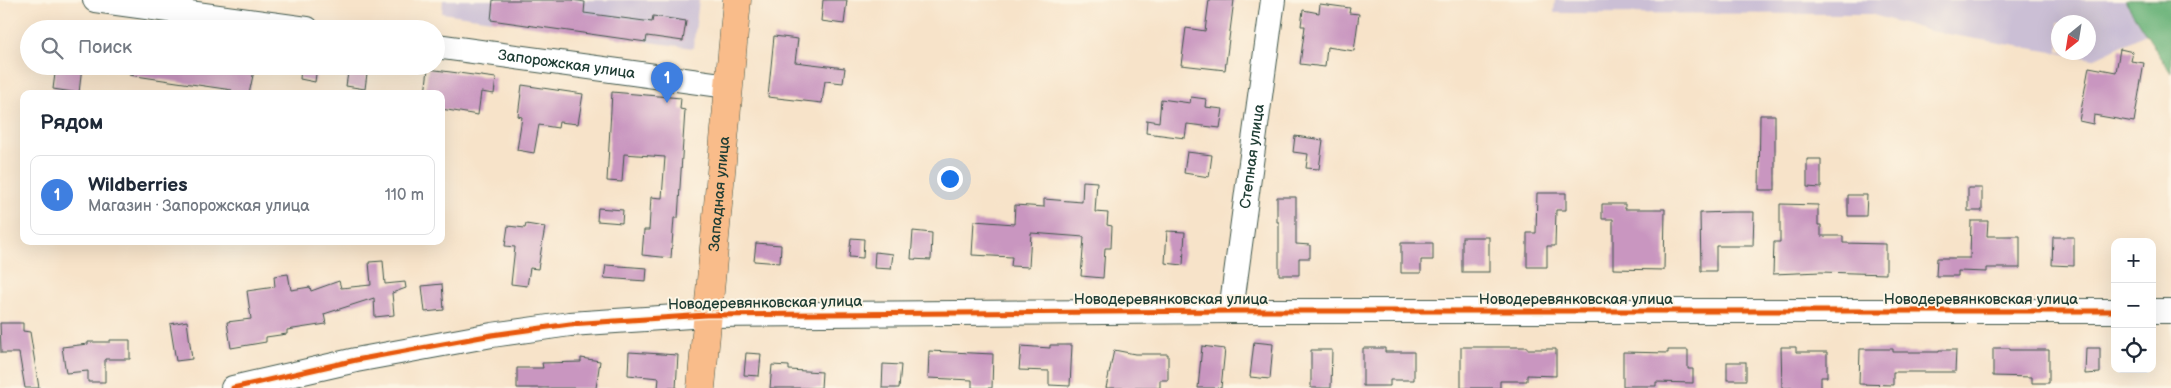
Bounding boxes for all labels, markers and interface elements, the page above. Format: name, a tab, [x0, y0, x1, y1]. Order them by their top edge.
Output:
north arrow	[2051, 15, 2096, 60]
search box	[20, 20, 445, 75]
icon: search	[38, 34, 66, 62]
text: Поиск	[78, 36, 132, 59]
street label: Запорожская улица	[497, 45, 637, 83]
pin: 1	[651, 62, 683, 103]
street label: Степная улица	[1235, 103, 1268, 210]
text: Рядом	[40, 110, 103, 135]
street label: Западная улица	[704, 135, 734, 252]
your location	[937, 166, 963, 192]
text: Wildberries	[88, 174, 188, 197]
text: 1	[54, 186, 60, 205]
text: 110 m	[385, 186, 424, 205]
text: Магазин · Запорожская улица	[88, 197, 310, 216]
map controls	[2111, 238, 2156, 373]
button: +	[2111, 238, 2156, 283]
button: −	[2111, 283, 2156, 328]
street label: Новодеревянковская улица	[1074, 290, 1268, 309]
street label: Новодеревянковская улица	[1479, 290, 1673, 309]
street label: Новодеревянковская улица	[1884, 290, 2078, 309]
street label: Новодеревянковская улица	[668, 292, 862, 314]
button: locate	[2111, 328, 2156, 373]

